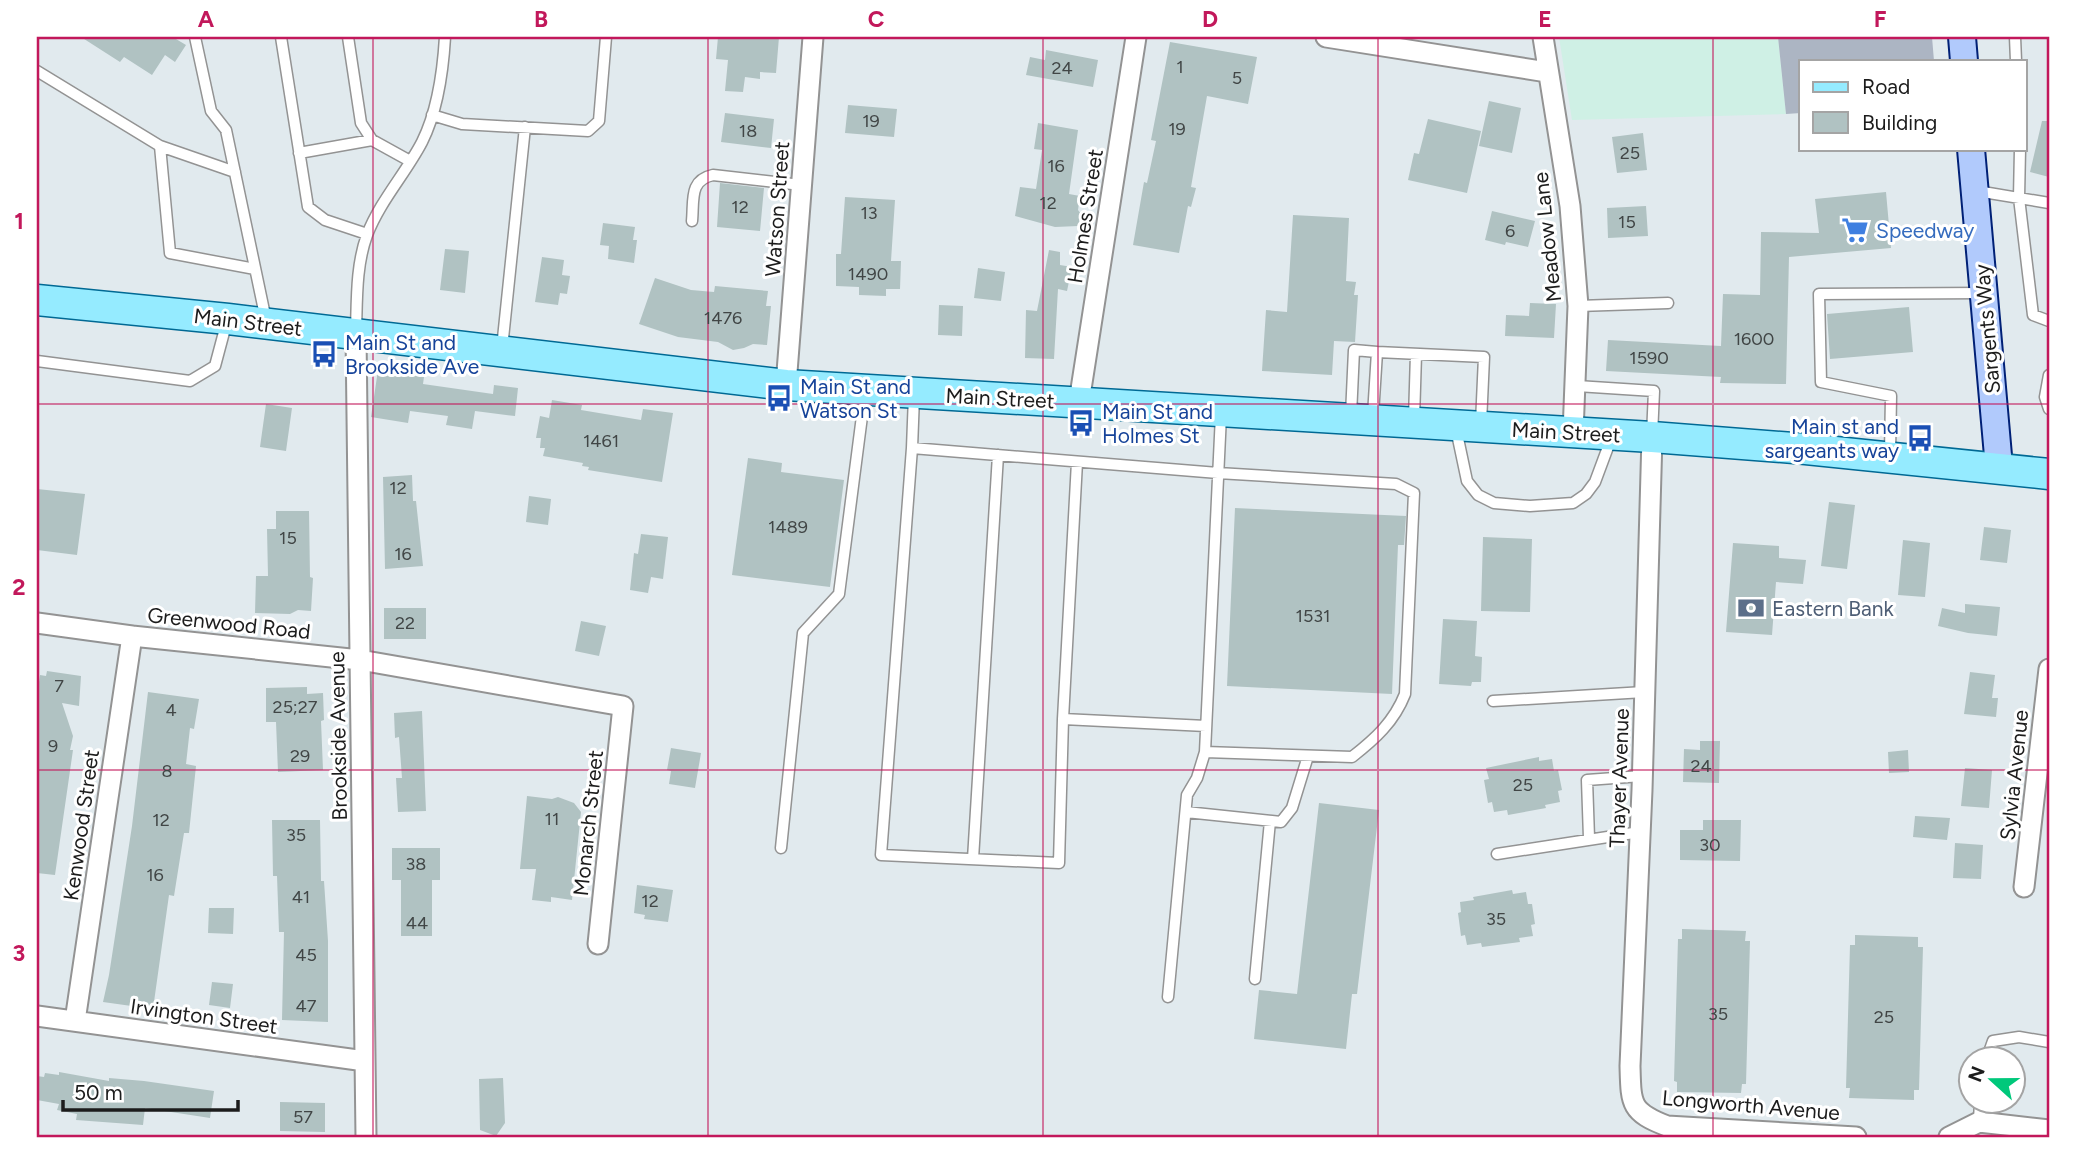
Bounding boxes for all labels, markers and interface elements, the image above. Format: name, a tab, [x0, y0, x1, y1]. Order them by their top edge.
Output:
text: A	[198, 5, 215, 33]
text: B	[534, 5, 548, 33]
text: C	[868, 5, 885, 33]
text: D	[1202, 5, 1218, 33]
text: E	[1538, 5, 1552, 33]
text: F	[1874, 5, 1887, 33]
house number: 1	[1176, 56, 1184, 78]
house number: 24	[1051, 57, 1073, 79]
legend	[1799, 60, 2026, 150]
house number: 5	[1232, 67, 1242, 89]
text: Road	[1862, 74, 1910, 99]
house number: 19	[862, 110, 880, 132]
text: Building	[1862, 110, 1937, 135]
house number: 19	[1168, 118, 1186, 140]
house number: 18	[739, 120, 757, 142]
street label: Watson Street	[760, 140, 794, 278]
house number: 25	[1620, 142, 1640, 164]
street label: Holmes Street	[1062, 147, 1108, 285]
house number: 16	[1047, 155, 1065, 177]
street label: Meadow Lane	[1528, 171, 1566, 303]
house number: 12	[1039, 192, 1057, 214]
house number: 12	[731, 196, 749, 218]
house number: 13	[860, 202, 878, 224]
text: 1	[14, 207, 24, 235]
house number: 15	[1618, 211, 1636, 233]
supermarket icon: Speedway	[1840, 215, 1870, 245]
place label: Speedway	[1876, 218, 1974, 243]
house number: 6	[1505, 220, 1515, 242]
house number: 1490	[848, 263, 888, 285]
street label: Sargents Way	[1969, 263, 2005, 395]
street label: Main Street	[192, 303, 304, 341]
house number: 1476	[704, 307, 742, 329]
house number: 1600	[1734, 328, 1774, 350]
place label: Main St and Brookside Ave	[345, 330, 479, 379]
bus stop icon: Main St and Brookside Ave	[309, 339, 339, 369]
house number: 1590	[1629, 347, 1669, 369]
place label: Main St and Watson St	[800, 374, 911, 423]
bus stop icon: Main St and Watson St	[764, 383, 794, 413]
street label: Main Street	[945, 383, 1055, 413]
place label: Main St and Holmes St	[1102, 399, 1213, 448]
bus stop icon: Main St and Holmes St	[1066, 408, 1096, 438]
place label: Main st and sargeants way	[1764, 414, 1899, 463]
street label: Main Street	[1511, 417, 1621, 447]
bus stop icon: Main st and sargeants way	[1905, 423, 1935, 453]
house number: 1461	[583, 430, 619, 452]
house number: 12	[389, 477, 407, 499]
house number: 1489	[768, 516, 808, 538]
house number: 15	[279, 527, 297, 549]
house number: 16	[394, 543, 412, 565]
text: 2	[12, 573, 26, 601]
bank icon: Eastern Bank	[1736, 593, 1766, 623]
place label: Eastern Bank	[1772, 596, 1895, 621]
street label: Greenwood Road	[146, 602, 312, 644]
house number: 1531	[1295, 605, 1331, 627]
house number: 22	[395, 612, 415, 634]
street label: Brookside Avenue	[324, 651, 352, 821]
house number: 7	[54, 675, 64, 697]
house number: 25;27	[273, 696, 318, 718]
house number: 4	[165, 699, 177, 721]
street label: Thayer Avenue	[1604, 708, 1634, 848]
street label: Sylvia Avenue	[1995, 708, 2033, 842]
house number: 9	[48, 735, 58, 757]
house number: 29	[290, 745, 310, 767]
street label: Kenwood Street	[58, 748, 104, 902]
street label: Monarch Street	[568, 749, 608, 897]
house number: 24	[1690, 755, 1712, 777]
house number: 8	[161, 760, 173, 782]
house number: 25	[1513, 774, 1533, 796]
house number: 11	[545, 808, 559, 830]
house number: 12	[152, 809, 170, 831]
house number: 35	[286, 824, 306, 846]
house number: 30	[1699, 834, 1721, 856]
house number: 38	[406, 853, 426, 875]
house number: 16	[146, 864, 164, 886]
house number: 41	[292, 886, 310, 908]
house number: 12	[641, 890, 659, 912]
house number: 35	[1486, 908, 1506, 930]
house number: 44	[406, 912, 428, 934]
text: 3	[13, 939, 25, 967]
house number: 45	[295, 944, 317, 966]
street label: Irvington Street	[129, 993, 279, 1039]
house number: 47	[296, 995, 317, 1017]
house number: 35	[1708, 1003, 1728, 1025]
house number: 25	[1874, 1006, 1894, 1028]
north arrow	[1956, 1044, 2026, 1114]
text: N	[1963, 1063, 1990, 1085]
scale bar	[63, 1069, 238, 1113]
text: 50 m	[74, 1080, 123, 1105]
street label: Longworth Avenue	[1661, 1085, 1841, 1125]
house number: 57	[293, 1106, 313, 1128]

